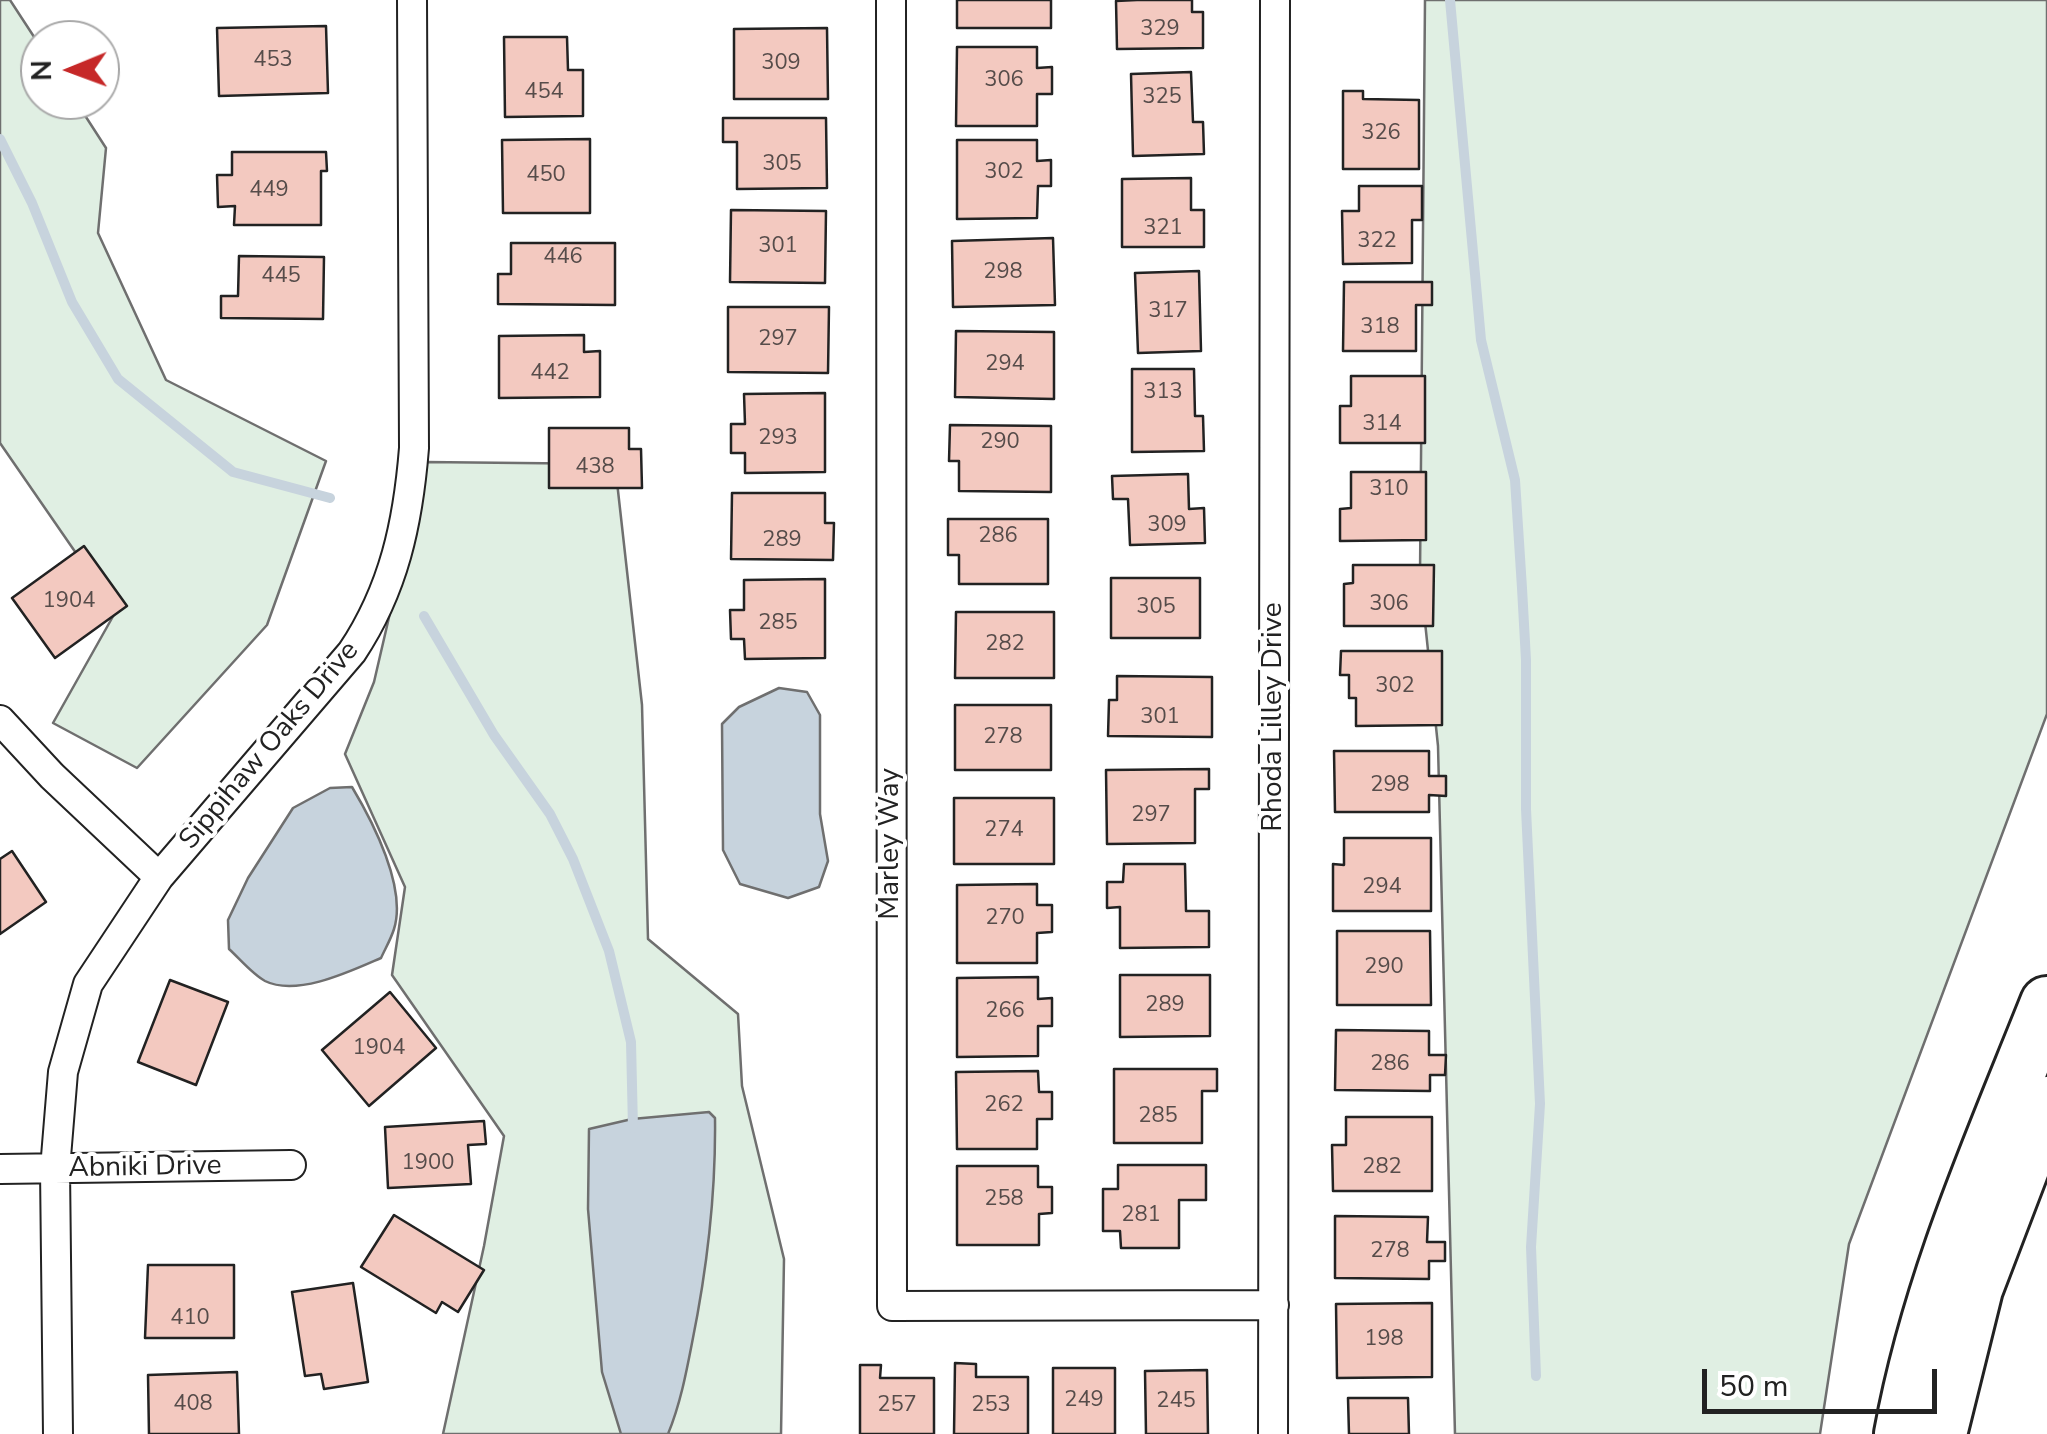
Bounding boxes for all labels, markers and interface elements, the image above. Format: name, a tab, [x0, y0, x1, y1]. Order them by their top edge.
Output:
house number: 329	[1140, 17, 1180, 43]
north arrow	[20, 20, 120, 120]
house number: 453	[253, 48, 293, 74]
house number: 309	[761, 51, 801, 77]
text: N	[23, 60, 61, 81]
house number: 306	[984, 68, 1024, 94]
house number: 454	[524, 80, 564, 106]
house number: 325	[1142, 85, 1182, 111]
house number: 326	[1361, 121, 1401, 147]
house number: 305	[762, 152, 802, 178]
house number: 302	[984, 160, 1024, 186]
house number: 450	[526, 163, 566, 189]
house number: 449	[249, 178, 289, 204]
house number: 321	[1143, 216, 1183, 242]
house number: 322	[1357, 229, 1397, 255]
house number: 301	[758, 234, 798, 260]
house number: 446	[543, 245, 583, 271]
house number: 298	[983, 260, 1023, 286]
house number: 445	[261, 264, 301, 290]
house number: 317	[1148, 299, 1188, 325]
house number: 318	[1360, 315, 1400, 341]
house number: 297	[758, 327, 798, 353]
house number: 294	[985, 352, 1025, 378]
house number: 442	[530, 361, 570, 387]
house number: 313	[1143, 380, 1183, 406]
house number: 314	[1362, 412, 1402, 438]
house number: 293	[758, 426, 798, 452]
house number: 290	[980, 430, 1020, 456]
house number: 438	[575, 455, 615, 481]
house number: 310	[1369, 477, 1409, 503]
house number: 309	[1147, 513, 1187, 539]
house number: 286	[978, 524, 1018, 550]
house number: 289	[762, 528, 802, 554]
house number: 1904	[43, 589, 95, 615]
house number: 306	[1369, 592, 1409, 618]
house number: 305	[1136, 595, 1176, 621]
street label: Rhoda Lilley Drive	[1257, 602, 1291, 832]
house number: 285	[758, 611, 798, 637]
house number: 282	[985, 632, 1025, 658]
street label: Sippihaw Oaks Drive	[173, 635, 367, 857]
house number: 302	[1375, 674, 1415, 700]
house number: 301	[1140, 705, 1180, 731]
house number: 278	[983, 725, 1023, 751]
street label: Marley Way	[874, 768, 908, 920]
house number: 298	[1370, 773, 1410, 799]
house number: 297	[1131, 803, 1171, 829]
house number: 274	[984, 818, 1024, 844]
house number: 294	[1362, 875, 1402, 901]
house number: 270	[985, 906, 1025, 932]
house number: 290	[1364, 955, 1404, 981]
house number: 289	[1145, 993, 1185, 1019]
house number: 266	[985, 999, 1025, 1025]
house number: 1904	[353, 1036, 405, 1062]
house number: 286	[1370, 1052, 1410, 1078]
house number: 262	[984, 1093, 1024, 1119]
house number: 285	[1138, 1104, 1178, 1130]
street label: Abniki Drive	[68, 1150, 222, 1186]
house number: 1900	[402, 1151, 454, 1177]
house number: 282	[1362, 1155, 1402, 1181]
house number: 258	[984, 1187, 1024, 1213]
house number: 281	[1121, 1203, 1161, 1229]
house number: 278	[1370, 1239, 1410, 1265]
house number: 410	[170, 1306, 210, 1332]
house number: 198	[1364, 1327, 1404, 1353]
scale bar	[1707, 1349, 1942, 1411]
text: 50 m	[1719, 1366, 1788, 1407]
house number: 249	[1064, 1388, 1104, 1414]
house number: 245	[1156, 1389, 1196, 1415]
house number: 408	[173, 1392, 213, 1418]
house number: 257	[877, 1393, 917, 1419]
house number: 253	[971, 1393, 1011, 1419]

